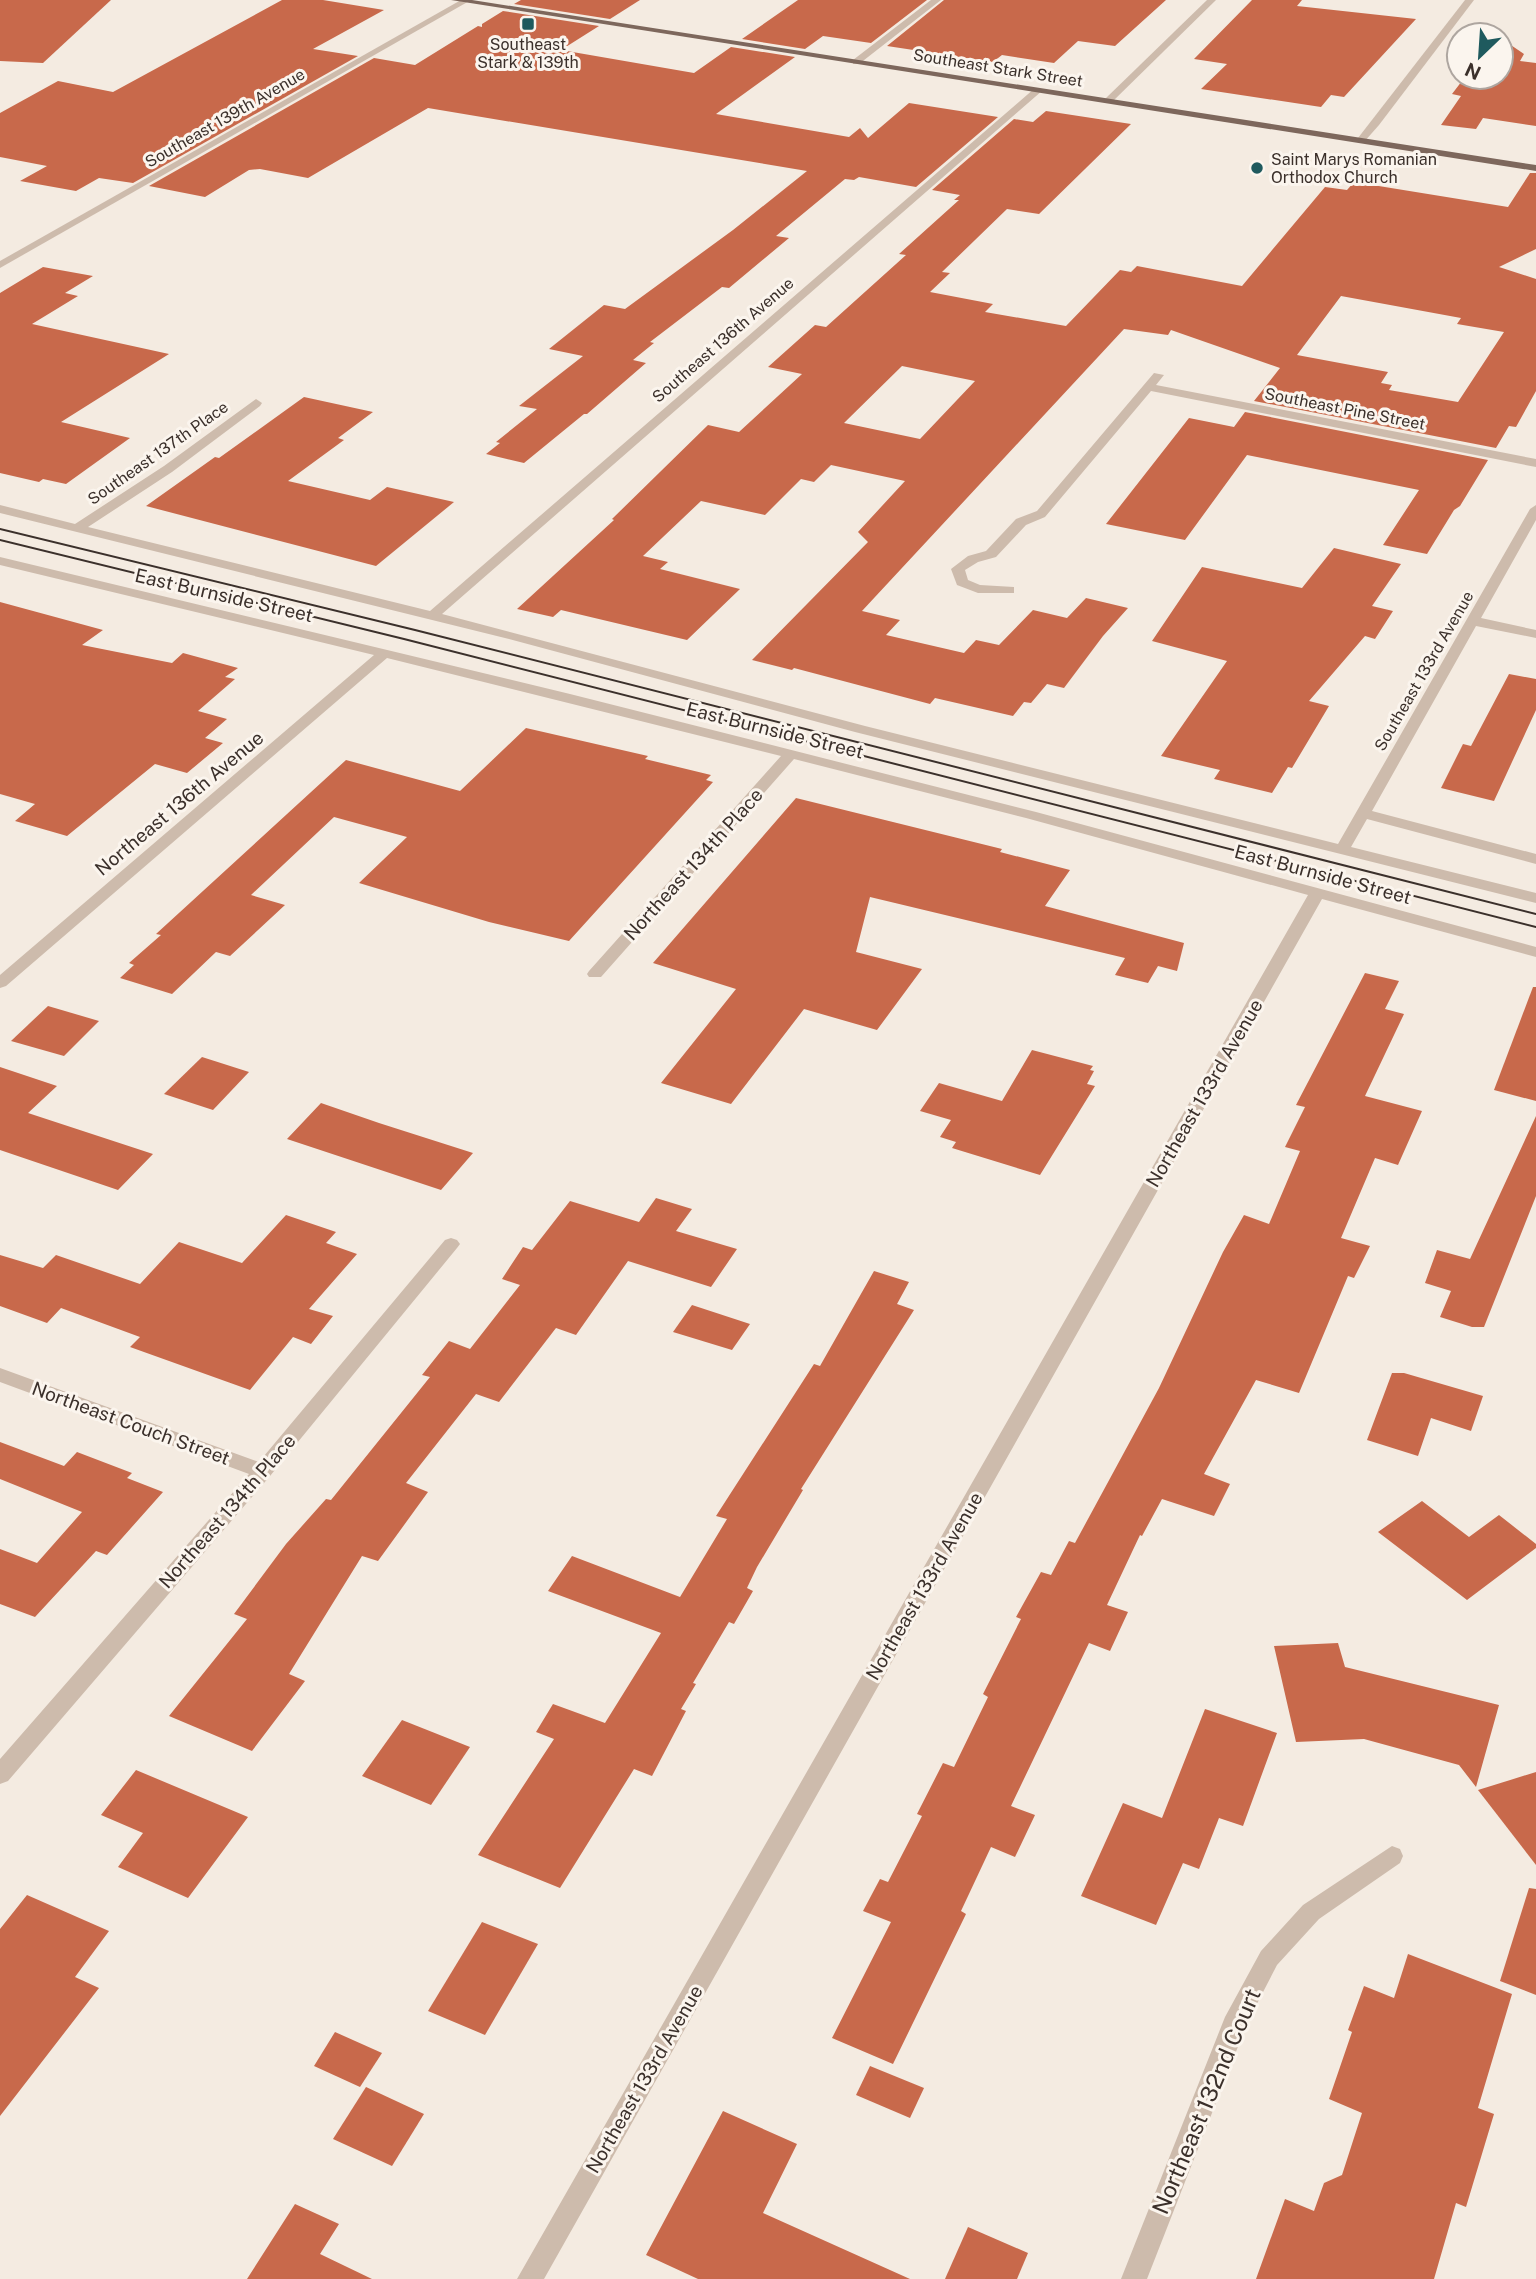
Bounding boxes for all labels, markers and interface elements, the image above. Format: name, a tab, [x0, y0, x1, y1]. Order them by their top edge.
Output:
marker: Southeast Stark & 139th	[520, 16, 536, 32]
north arrow	[1445, 21, 1515, 91]
place label: Southeast Stark & 139th	[477, 35, 579, 72]
street label: Southeast Stark Street	[912, 45, 1084, 91]
text: N	[1461, 58, 1484, 85]
street label: Southeast 139th Avenue	[142, 65, 308, 171]
place label: Saint Marys Romanian Orthodox Church	[1271, 150, 1437, 187]
marker: Saint Marys Romanian Orthodox Church	[1249, 160, 1265, 176]
street label: Southeast 136th Avenue	[648, 273, 798, 407]
street label: Southeast Pine Street	[1263, 384, 1427, 434]
street label: Southeast 137th Place	[84, 397, 232, 509]
street label: East Burnside Street	[133, 564, 315, 626]
street label: Southeast 133rd Avenue	[1370, 588, 1478, 754]
street label: East Burnside Street	[684, 697, 866, 763]
street label: Northeast 136th Avenue	[91, 726, 267, 880]
street label: Northeast 134th Place	[619, 784, 767, 944]
street label: East Burnside Street	[1232, 840, 1414, 908]
street label: Northeast 133rd Avenue	[1141, 995, 1267, 1191]
street label: Northeast Couch Street	[29, 1377, 233, 1469]
street label: Northeast 134th Place	[154, 1430, 300, 1592]
street label: Northeast 133rd Avenue	[861, 1488, 987, 1684]
street label: Northeast 133rd Avenue	[581, 1981, 707, 2177]
street label: Northeast 132nd Court	[1146, 1984, 1266, 2218]

